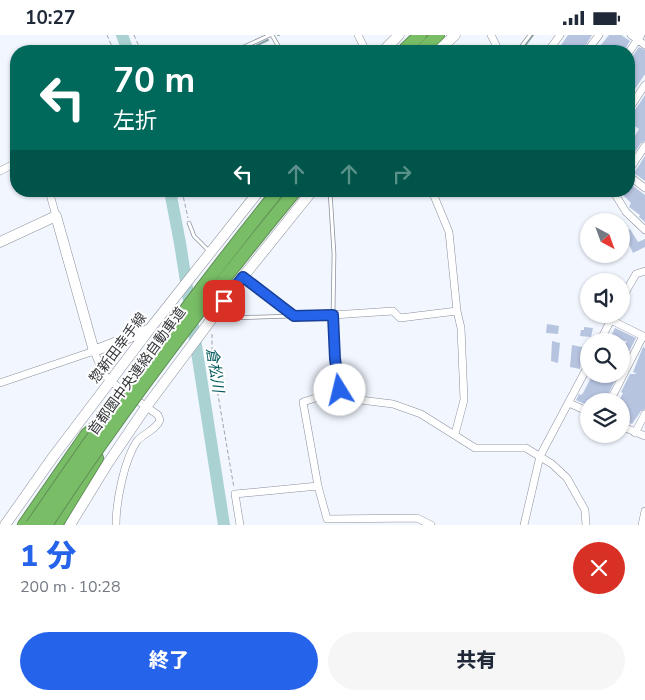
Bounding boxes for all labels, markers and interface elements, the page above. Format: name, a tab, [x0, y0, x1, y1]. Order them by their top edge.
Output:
text: 10:27	[25, 5, 75, 31]
text: 70 m	[113, 57, 195, 104]
icon: left	[30, 65, 95, 130]
text: 左折	[113, 106, 157, 136]
icon: left	[229, 160, 257, 188]
icon: ahead	[282, 160, 310, 188]
icon: ahead	[335, 160, 363, 188]
icon: right	[388, 160, 416, 188]
north arrow	[580, 213, 630, 263]
map controls	[580, 213, 630, 443]
button: sound	[580, 273, 630, 323]
pin	[203, 280, 245, 322]
icon: arrive	[210, 287, 238, 315]
street label: 首都圏中央連絡自動車道	[84, 303, 190, 439]
street label: 惣新田幸手線	[85, 309, 151, 387]
button: search	[580, 333, 630, 383]
water label: 倉松川	[202, 346, 229, 396]
position arrow	[313, 363, 365, 415]
button: layers	[580, 393, 630, 443]
text: 1 分	[20, 536, 76, 577]
button: close	[573, 542, 625, 594]
text: 200 m · 10:28	[20, 576, 121, 598]
button: 終了	[20, 632, 318, 690]
button: 共有	[328, 632, 625, 690]

